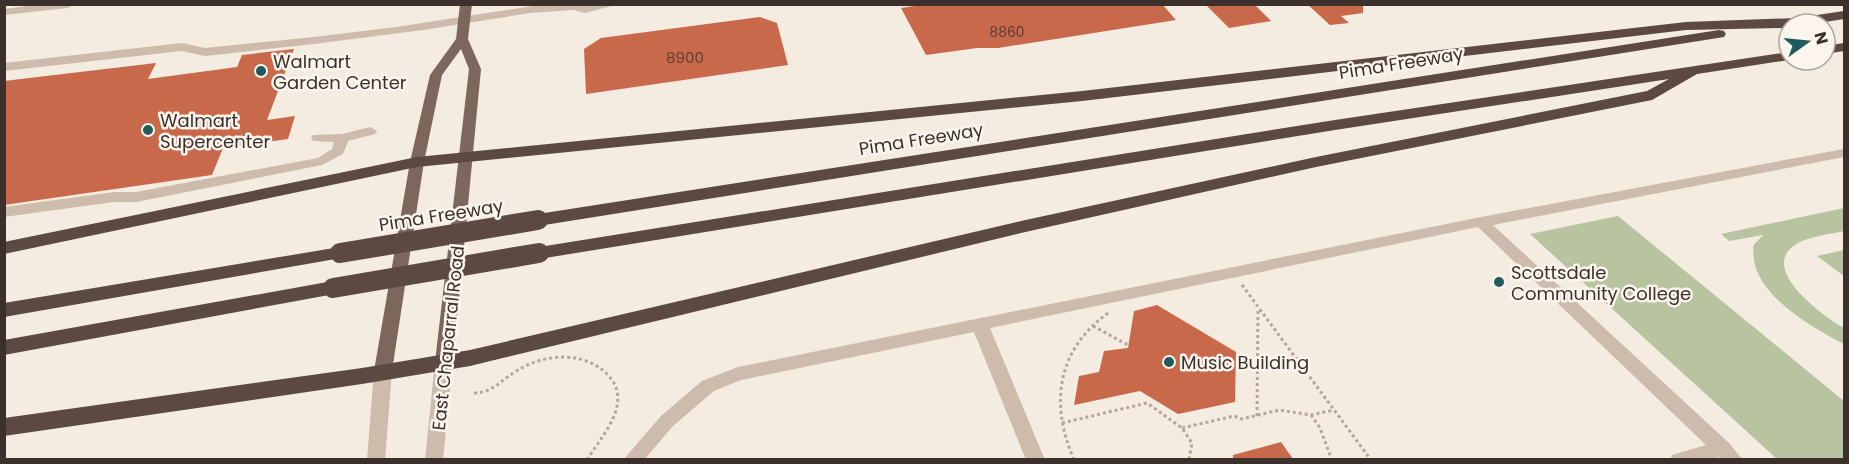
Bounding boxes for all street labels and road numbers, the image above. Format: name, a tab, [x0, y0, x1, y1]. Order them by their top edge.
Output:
street label: Pima Freeway	[1337, 41, 1465, 85]
street label: Pima Freeway	[857, 117, 985, 161]
street label: Pima Freeway	[377, 193, 505, 237]
street label: East Chaparral Road	[426, 244, 470, 432]

